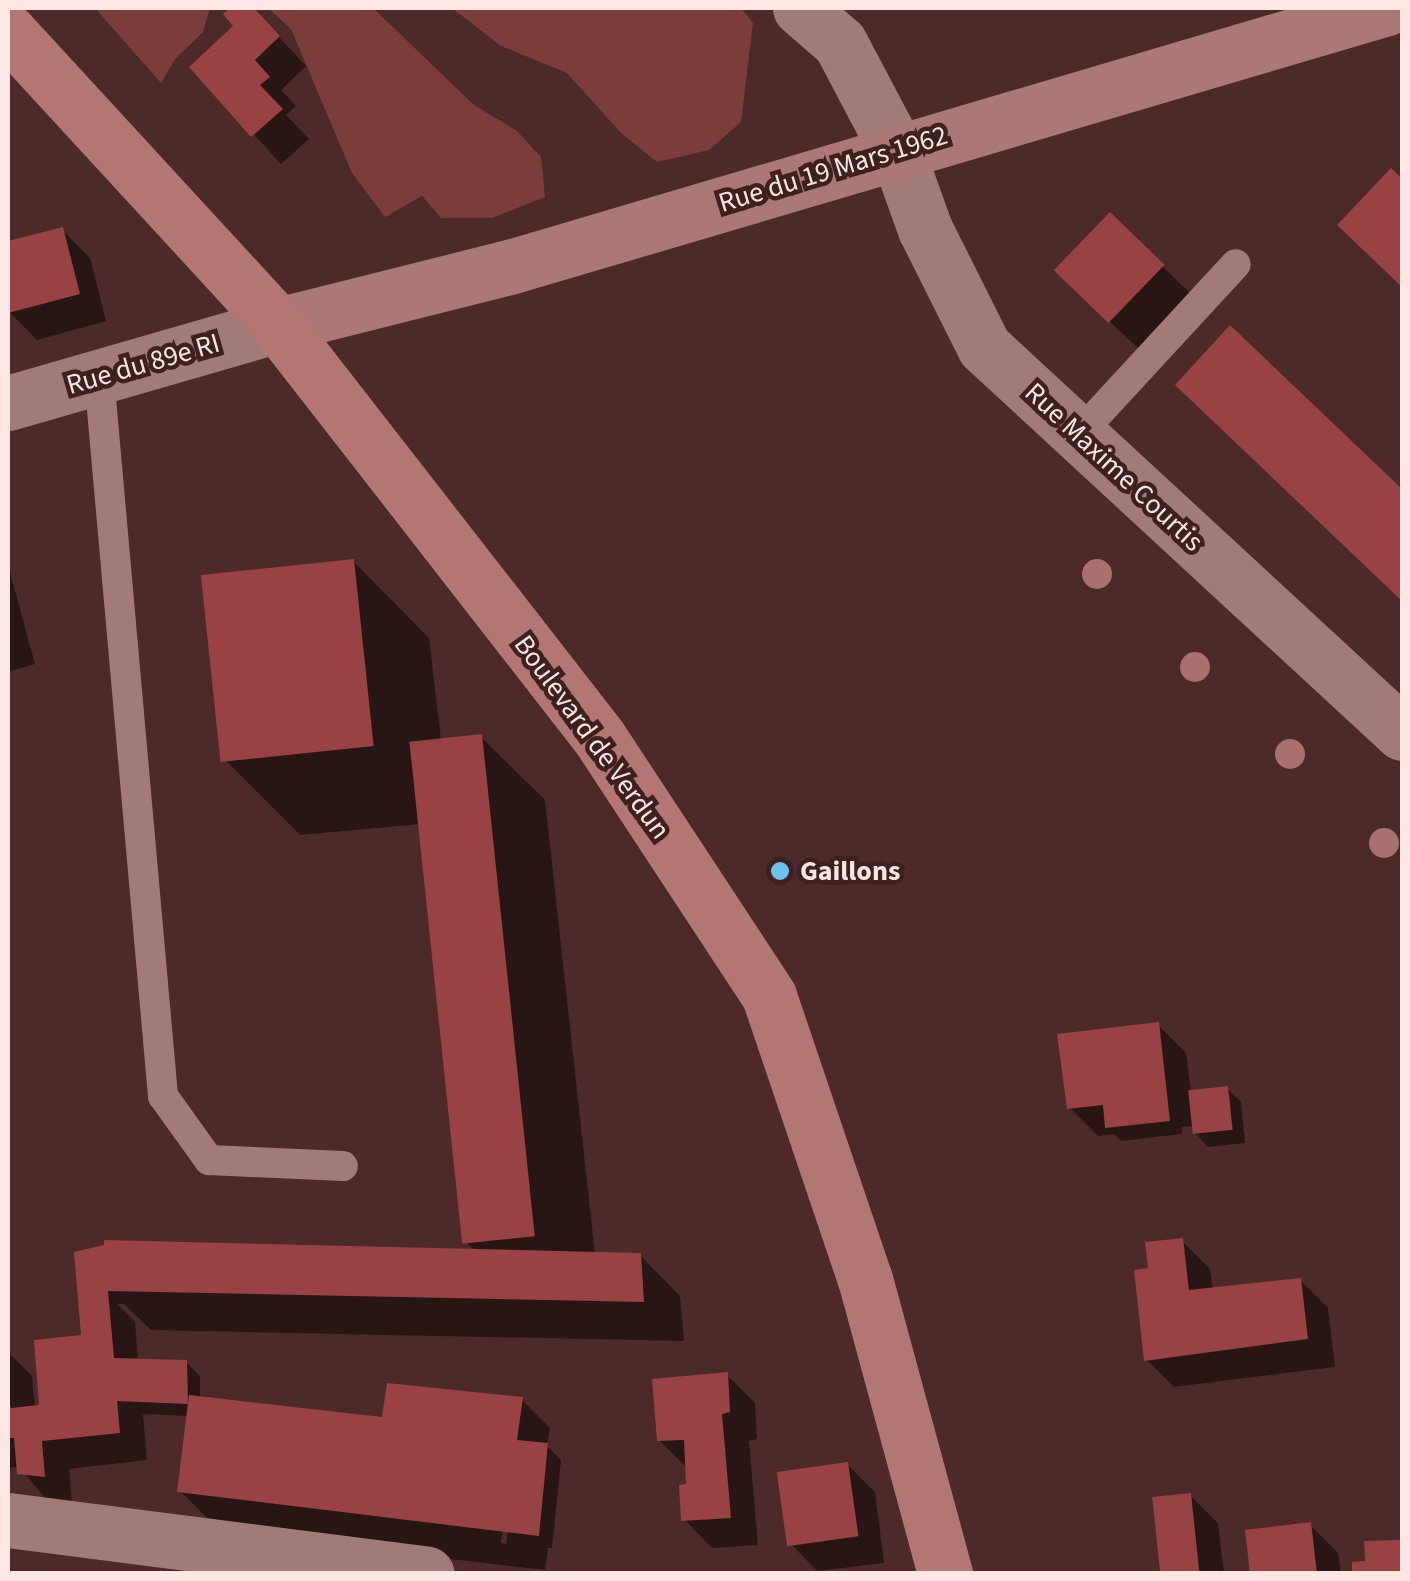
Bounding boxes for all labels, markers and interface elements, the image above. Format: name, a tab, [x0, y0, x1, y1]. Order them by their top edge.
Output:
street label: Rue du 19 Mars 1962	[715, 118, 951, 220]
street label: Rue du 89e RI	[63, 326, 223, 402]
street label: Rue Maxime Courtis	[1018, 376, 1210, 558]
street label: Boulevard de Verdun	[507, 629, 677, 845]
place label: Gaillons	[800, 854, 900, 888]
marker: Gaillons	[769, 860, 791, 882]

